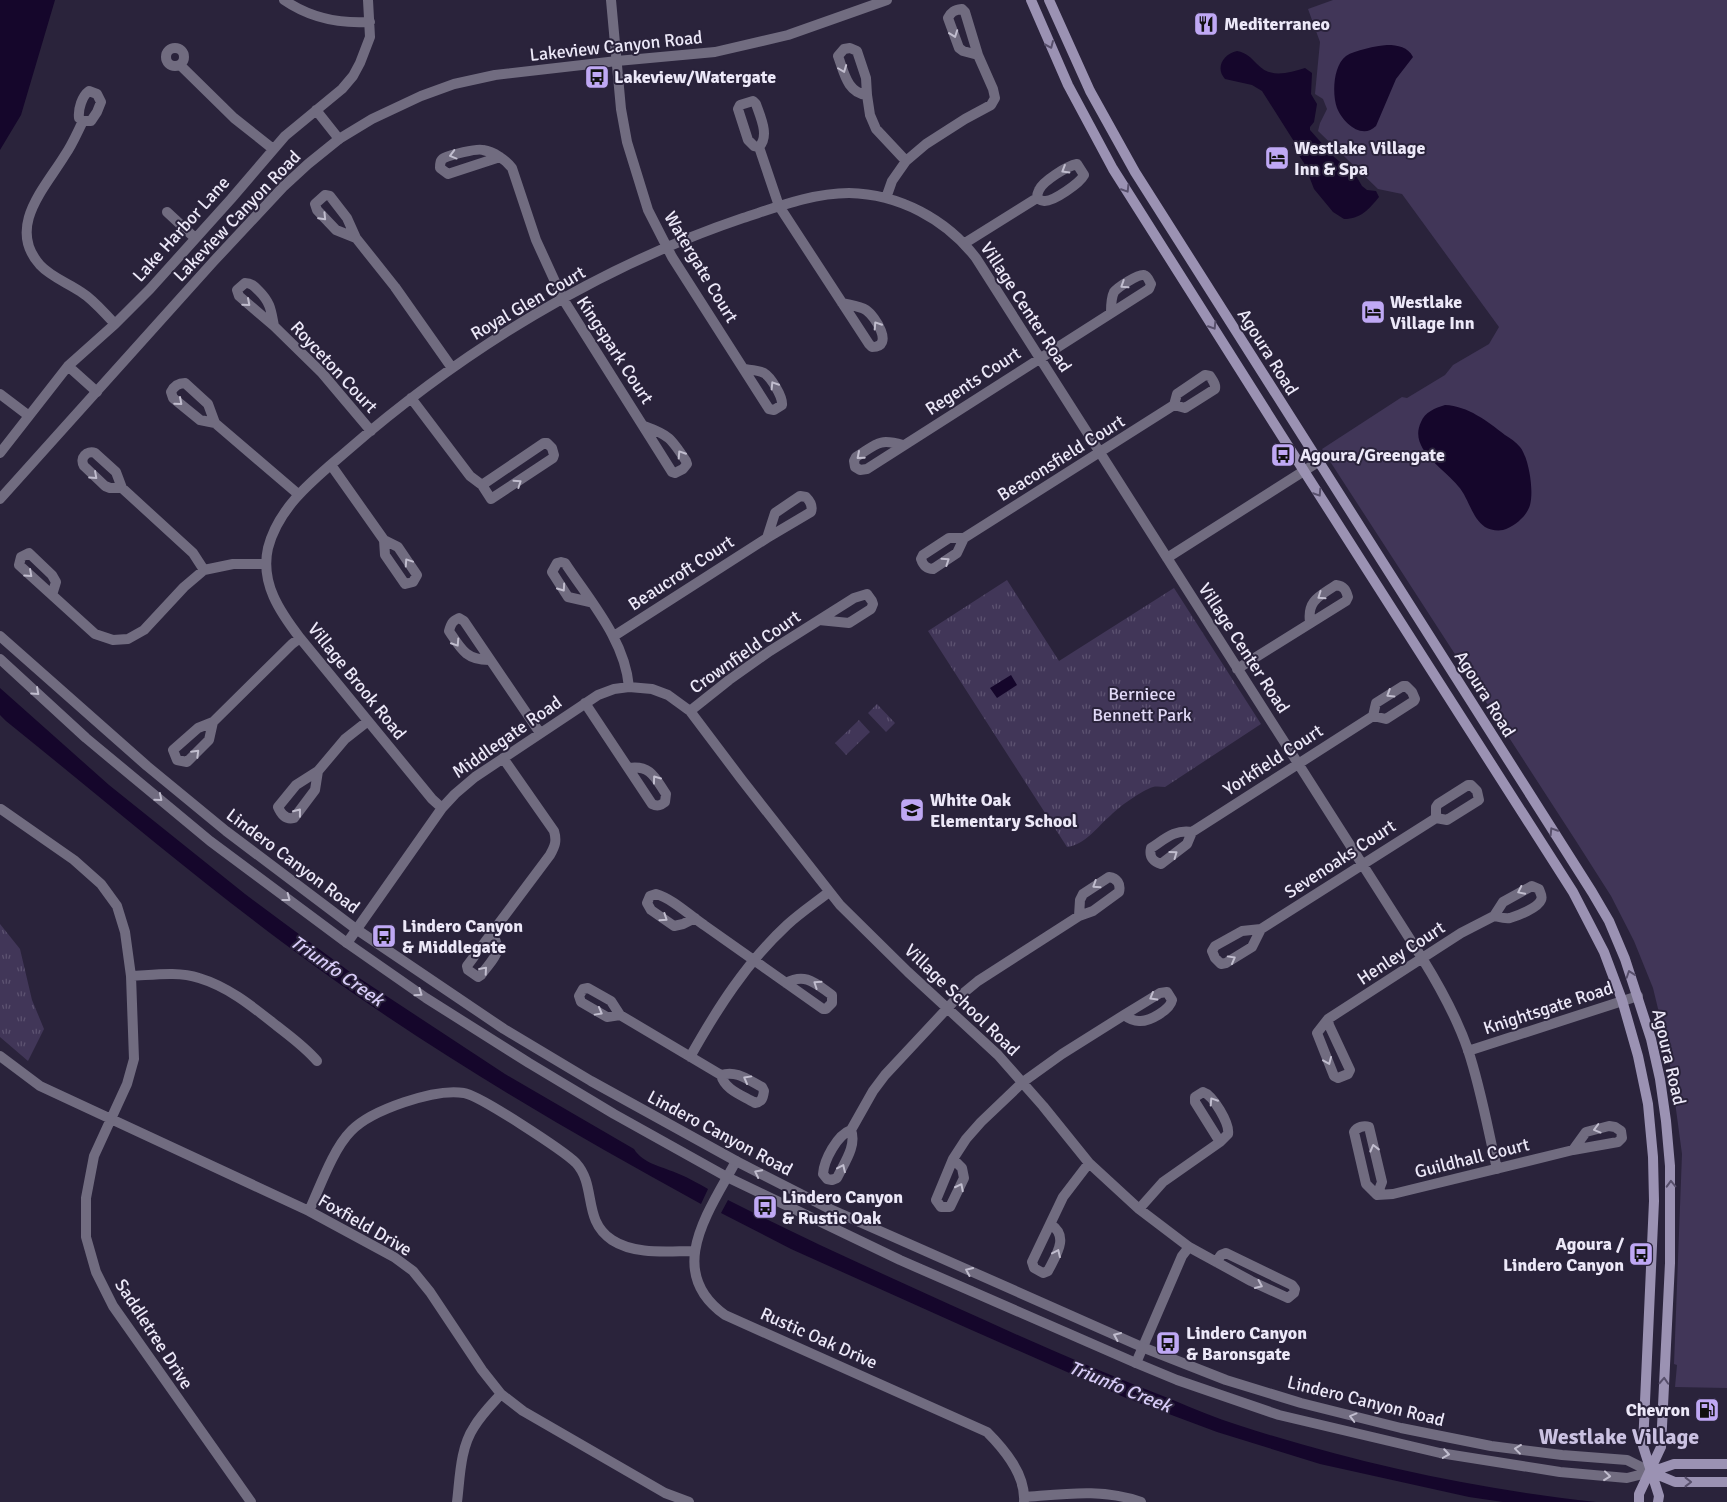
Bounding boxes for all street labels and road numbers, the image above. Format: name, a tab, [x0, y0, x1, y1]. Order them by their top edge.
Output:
street label: Lakeview Canyon Road	[528, 26, 704, 66]
street label: Lakeview Canyon Road	[169, 146, 305, 286]
street label: Lake Harbor Lane	[128, 172, 234, 286]
street label: Watergate Court	[659, 207, 743, 327]
street label: Village Center Road	[976, 238, 1076, 376]
street label: Royal Glen Court	[467, 261, 589, 345]
street label: Kingspark Court	[572, 292, 658, 408]
street label: Agoura Road	[1233, 305, 1303, 399]
street label: Royceton Court	[286, 316, 382, 418]
street label: Regents Court	[921, 342, 1025, 420]
street label: Beaconsfield Court	[993, 410, 1129, 506]
street label: Beaucroft Court	[624, 531, 738, 615]
street label: Village Center Road	[1194, 579, 1294, 717]
street label: Crownfield Court	[685, 606, 805, 698]
street label: Village Brook Road	[303, 618, 411, 744]
street label: Agoura Road	[1450, 647, 1520, 741]
street label: Middlegate Road	[448, 691, 566, 783]
street label: Yorkfield Court	[1219, 720, 1327, 800]
street label: Lindero Canyon Road	[222, 804, 364, 918]
street label: Sevenoaks Court	[1280, 815, 1400, 903]
street label: Henley Court	[1353, 916, 1449, 990]
street label: Village School Road	[900, 939, 1024, 1061]
street label: Knightsgate Road	[1480, 977, 1616, 1039]
street label: Agoura Road	[1647, 1007, 1691, 1107]
street label: Lindero Canyon Road	[644, 1085, 796, 1181]
street label: Guildhall Court	[1412, 1133, 1532, 1183]
street label: Foxfield Drive	[314, 1189, 416, 1261]
street label: Saddletree Drive	[110, 1275, 198, 1393]
street label: Rustic Oak Drive	[757, 1302, 881, 1374]
street label: Lindero Canyon Road	[1285, 1371, 1447, 1431]

